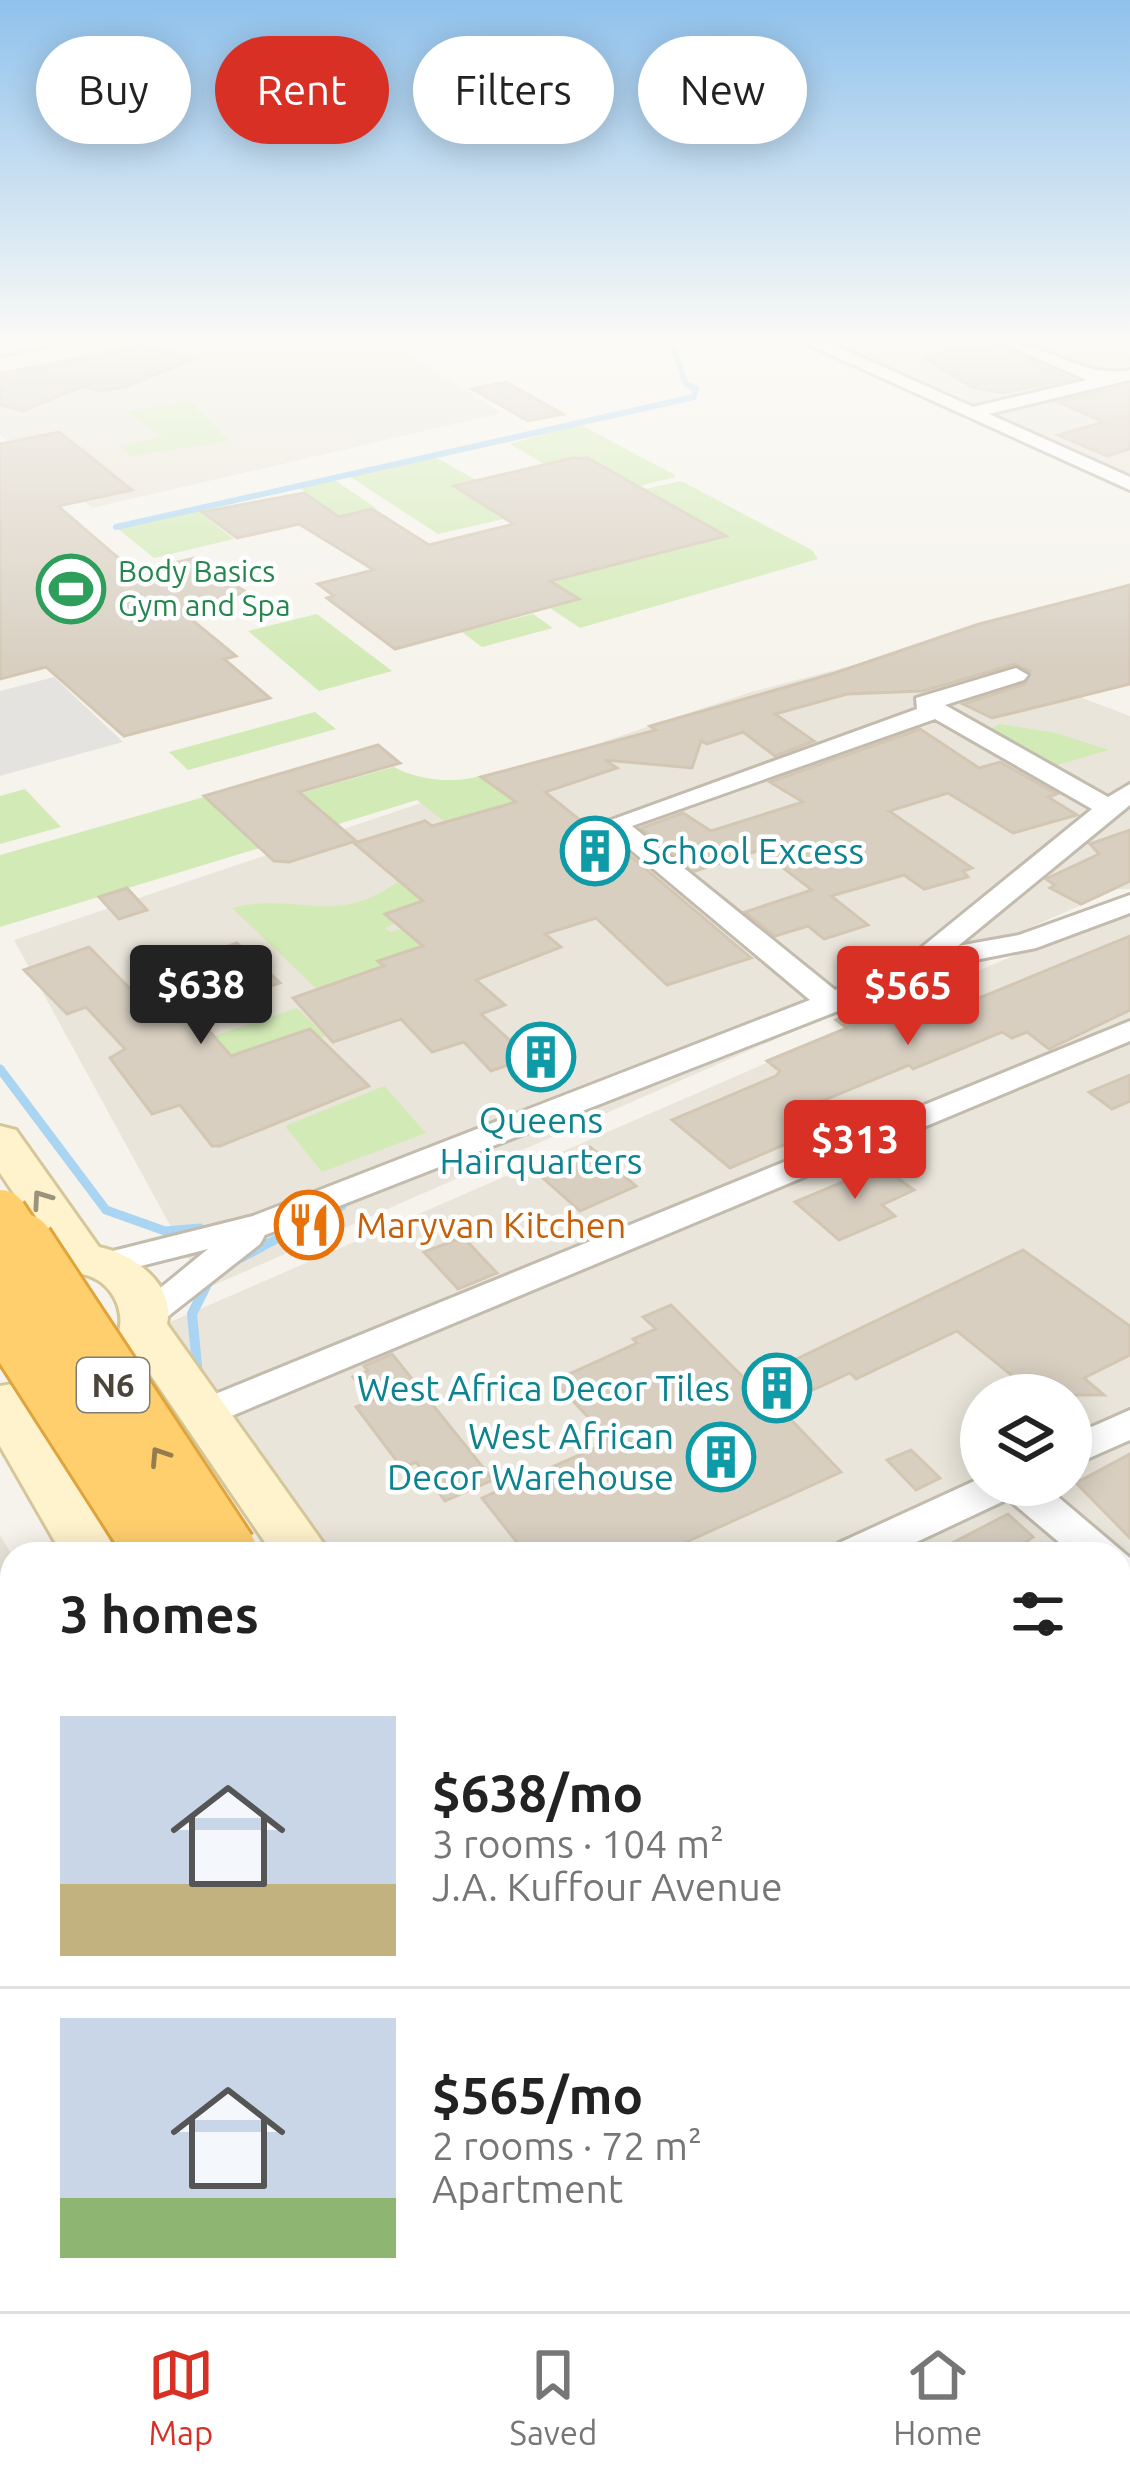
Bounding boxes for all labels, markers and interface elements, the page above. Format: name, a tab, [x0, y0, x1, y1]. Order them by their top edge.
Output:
chip: Buy	[36, 36, 191, 144]
chip: Rent	[215, 36, 389, 144]
chip: Filters	[413, 36, 614, 144]
chip: New	[638, 36, 807, 144]
sports icon: Body Basics Gym and Spa	[36, 554, 106, 624]
place label: Body Basics Gym and Spa	[118, 554, 291, 622]
building icon: School Excess	[560, 816, 630, 886]
place label: School Excess	[642, 830, 864, 871]
pin: $638	[130, 945, 272, 1047]
pin: $565	[837, 946, 979, 1048]
text: $638	[157, 962, 245, 1005]
text: $565	[864, 963, 952, 1006]
building icon: Queens Hairquarters	[506, 1022, 576, 1092]
place label: Queens Hairquarters	[440, 1099, 642, 1181]
pin: $313	[784, 1100, 926, 1202]
text: $313	[811, 1117, 899, 1160]
restaurant icon: Maryvan Kitchen	[274, 1190, 344, 1260]
one-way arrow	[33, 1191, 55, 1213]
place label: Maryvan Kitchen	[356, 1204, 626, 1245]
building icon: West Africa Decor Tiles	[742, 1353, 812, 1423]
road number: N6	[77, 1358, 149, 1412]
place label: West Africa Decor Tiles	[357, 1367, 730, 1408]
map controls	[960, 1374, 1092, 1506]
button: layers	[960, 1374, 1092, 1506]
place label: West African Decor Warehouse	[387, 1415, 674, 1497]
building icon: West African Decor Warehouse	[686, 1422, 756, 1492]
one-way arrow	[152, 1448, 174, 1470]
icon: filters	[1005, 1581, 1071, 1647]
text: 3 homes	[60, 1585, 259, 1643]
icon: home	[156, 1764, 300, 1908]
text: $638/mo	[432, 1764, 643, 1822]
text: 3 rooms · 104 m²	[432, 1822, 724, 1865]
text: J.A. Kuffour Avenue	[432, 1865, 782, 1908]
icon: home	[156, 2066, 300, 2210]
text: $565/mo	[432, 2066, 643, 2124]
text: 2 rooms · 72 m²	[432, 2124, 702, 2167]
text: Apartment	[432, 2167, 623, 2210]
tab: Map	[148, 2342, 214, 2451]
tab: Saved	[510, 2342, 597, 2451]
tab: Home	[893, 2342, 982, 2451]

